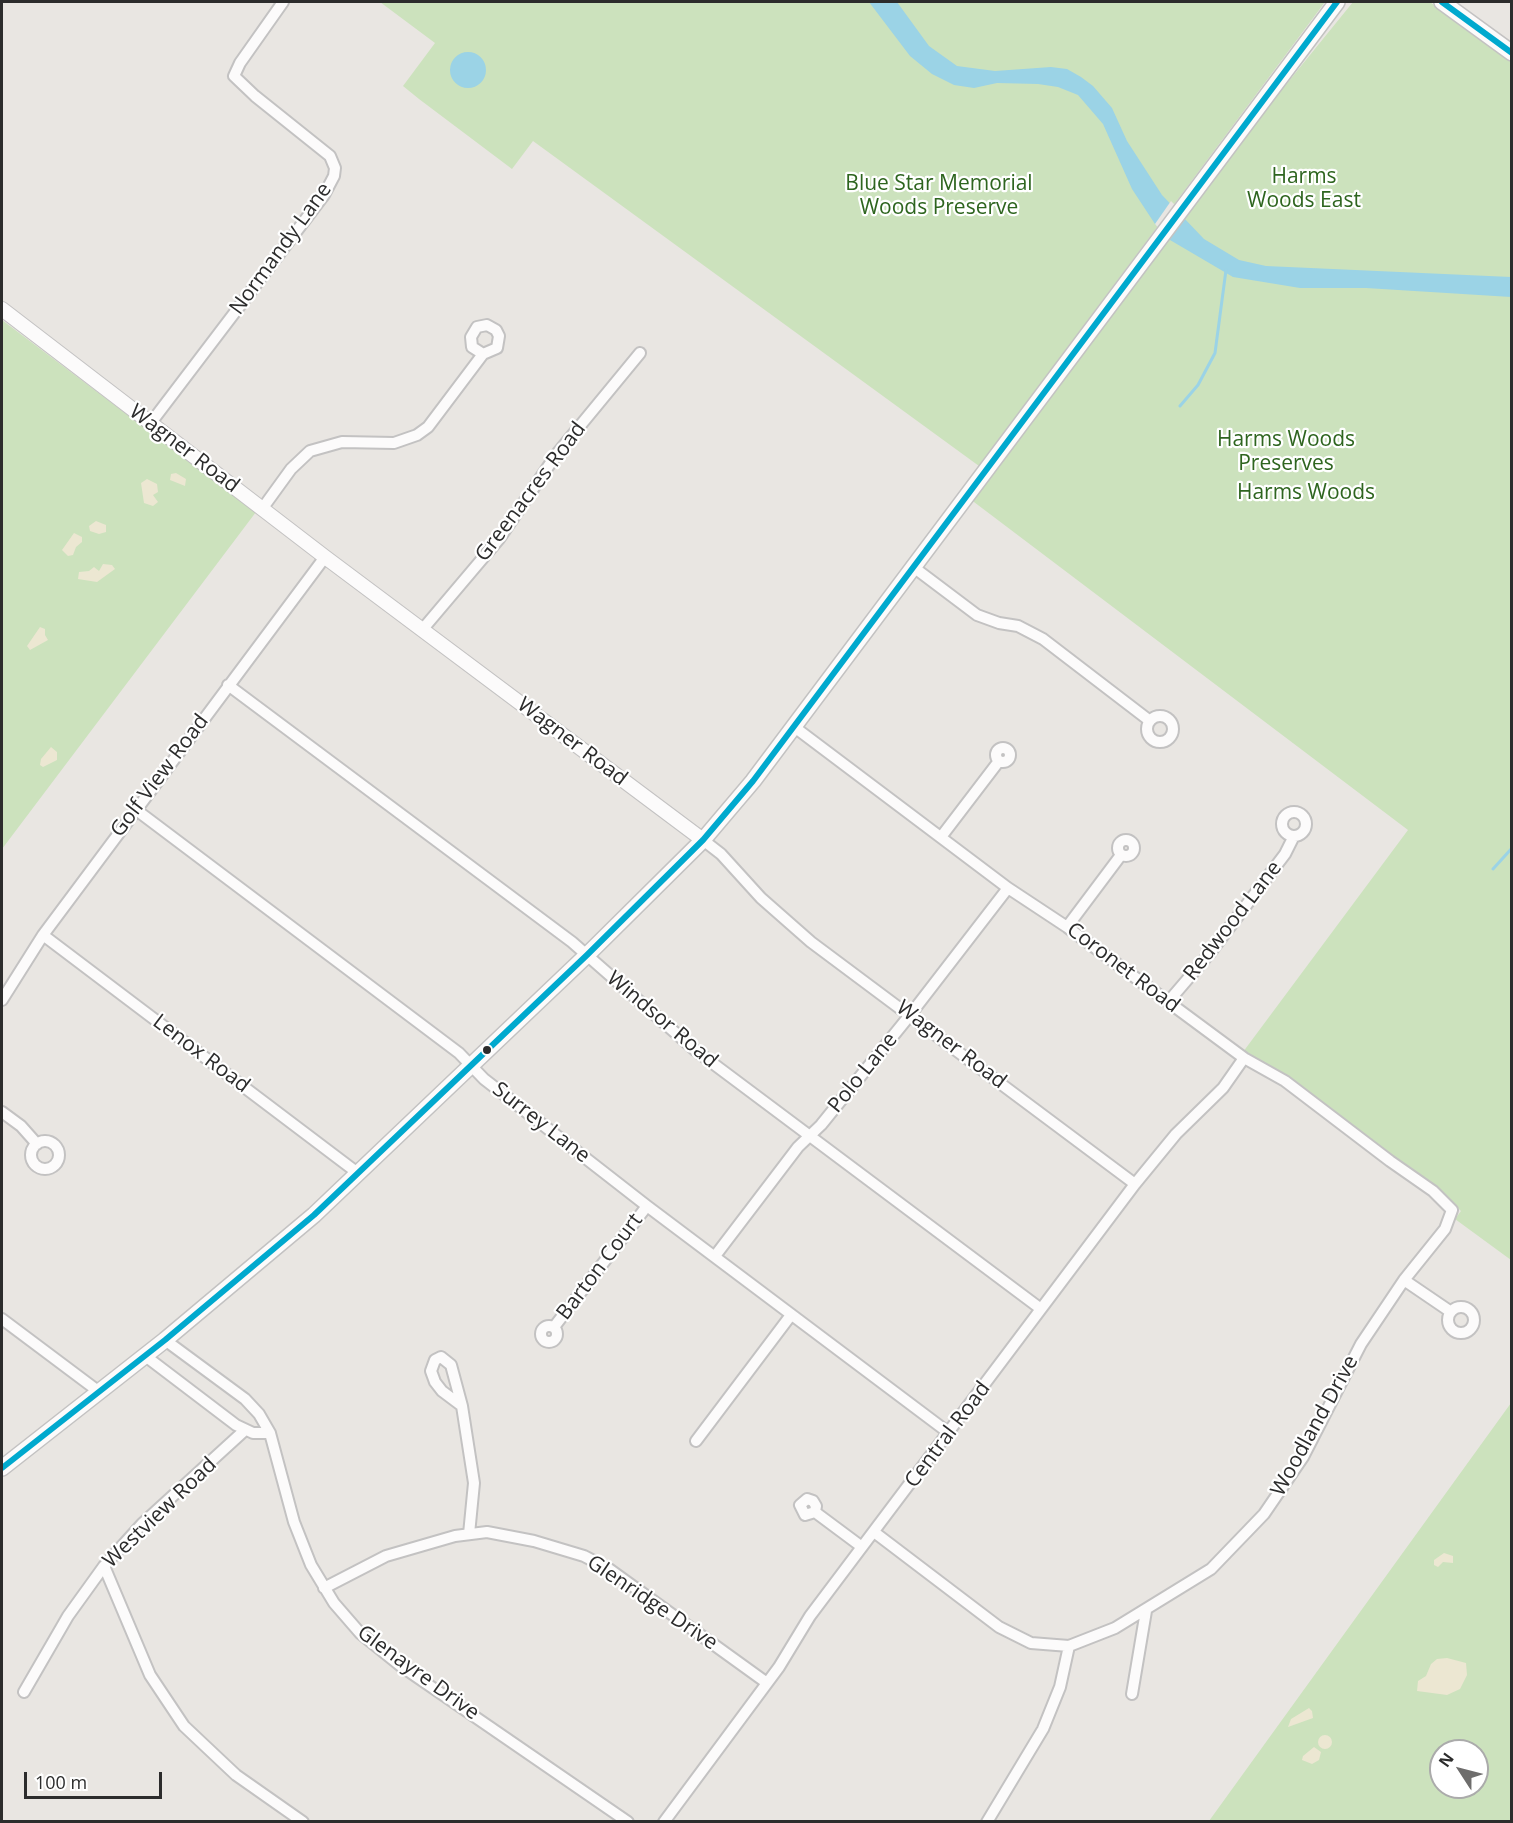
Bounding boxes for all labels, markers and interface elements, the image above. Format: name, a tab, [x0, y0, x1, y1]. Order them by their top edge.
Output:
park label: Harms Woods East	[1247, 164, 1361, 214]
park label: Blue Star Memorial Woods Preserve	[845, 171, 1033, 221]
street label: Normandy Lane	[225, 178, 337, 320]
street label: Wagner Road	[124, 399, 244, 499]
street label: Greenacres Road	[470, 417, 592, 567]
park label: Harms Woods Preserves	[1217, 427, 1355, 477]
park label: Harms Woods	[1237, 480, 1375, 506]
street label: Wagner Road	[512, 692, 632, 792]
street label: Golf View Road	[106, 710, 214, 842]
street label: Redwood Lane	[1179, 856, 1287, 986]
street label: Coronet Road	[1062, 917, 1184, 1019]
street label: Windsor Road	[601, 966, 723, 1074]
street label: Wagner Road	[891, 995, 1011, 1095]
street label: Lenox Road	[148, 1009, 254, 1099]
street label: Polo Lane	[823, 1028, 903, 1118]
unlabelled marker	[481, 1044, 493, 1056]
street label: Surrey Lane	[487, 1077, 595, 1169]
street label: Barton Court	[552, 1209, 648, 1325]
street label: Woodland Drive	[1266, 1351, 1364, 1501]
street label: Central Road	[900, 1377, 996, 1493]
street label: Westview Road	[98, 1452, 222, 1574]
street label: Glenridge Drive	[582, 1550, 722, 1656]
street label: Glenayre Drive	[352, 1620, 484, 1726]
north arrow	[1429, 1739, 1489, 1799]
text: N	[1433, 1748, 1459, 1771]
scale bar	[27, 1760, 165, 1798]
text: 100 m	[35, 1770, 87, 1794]

